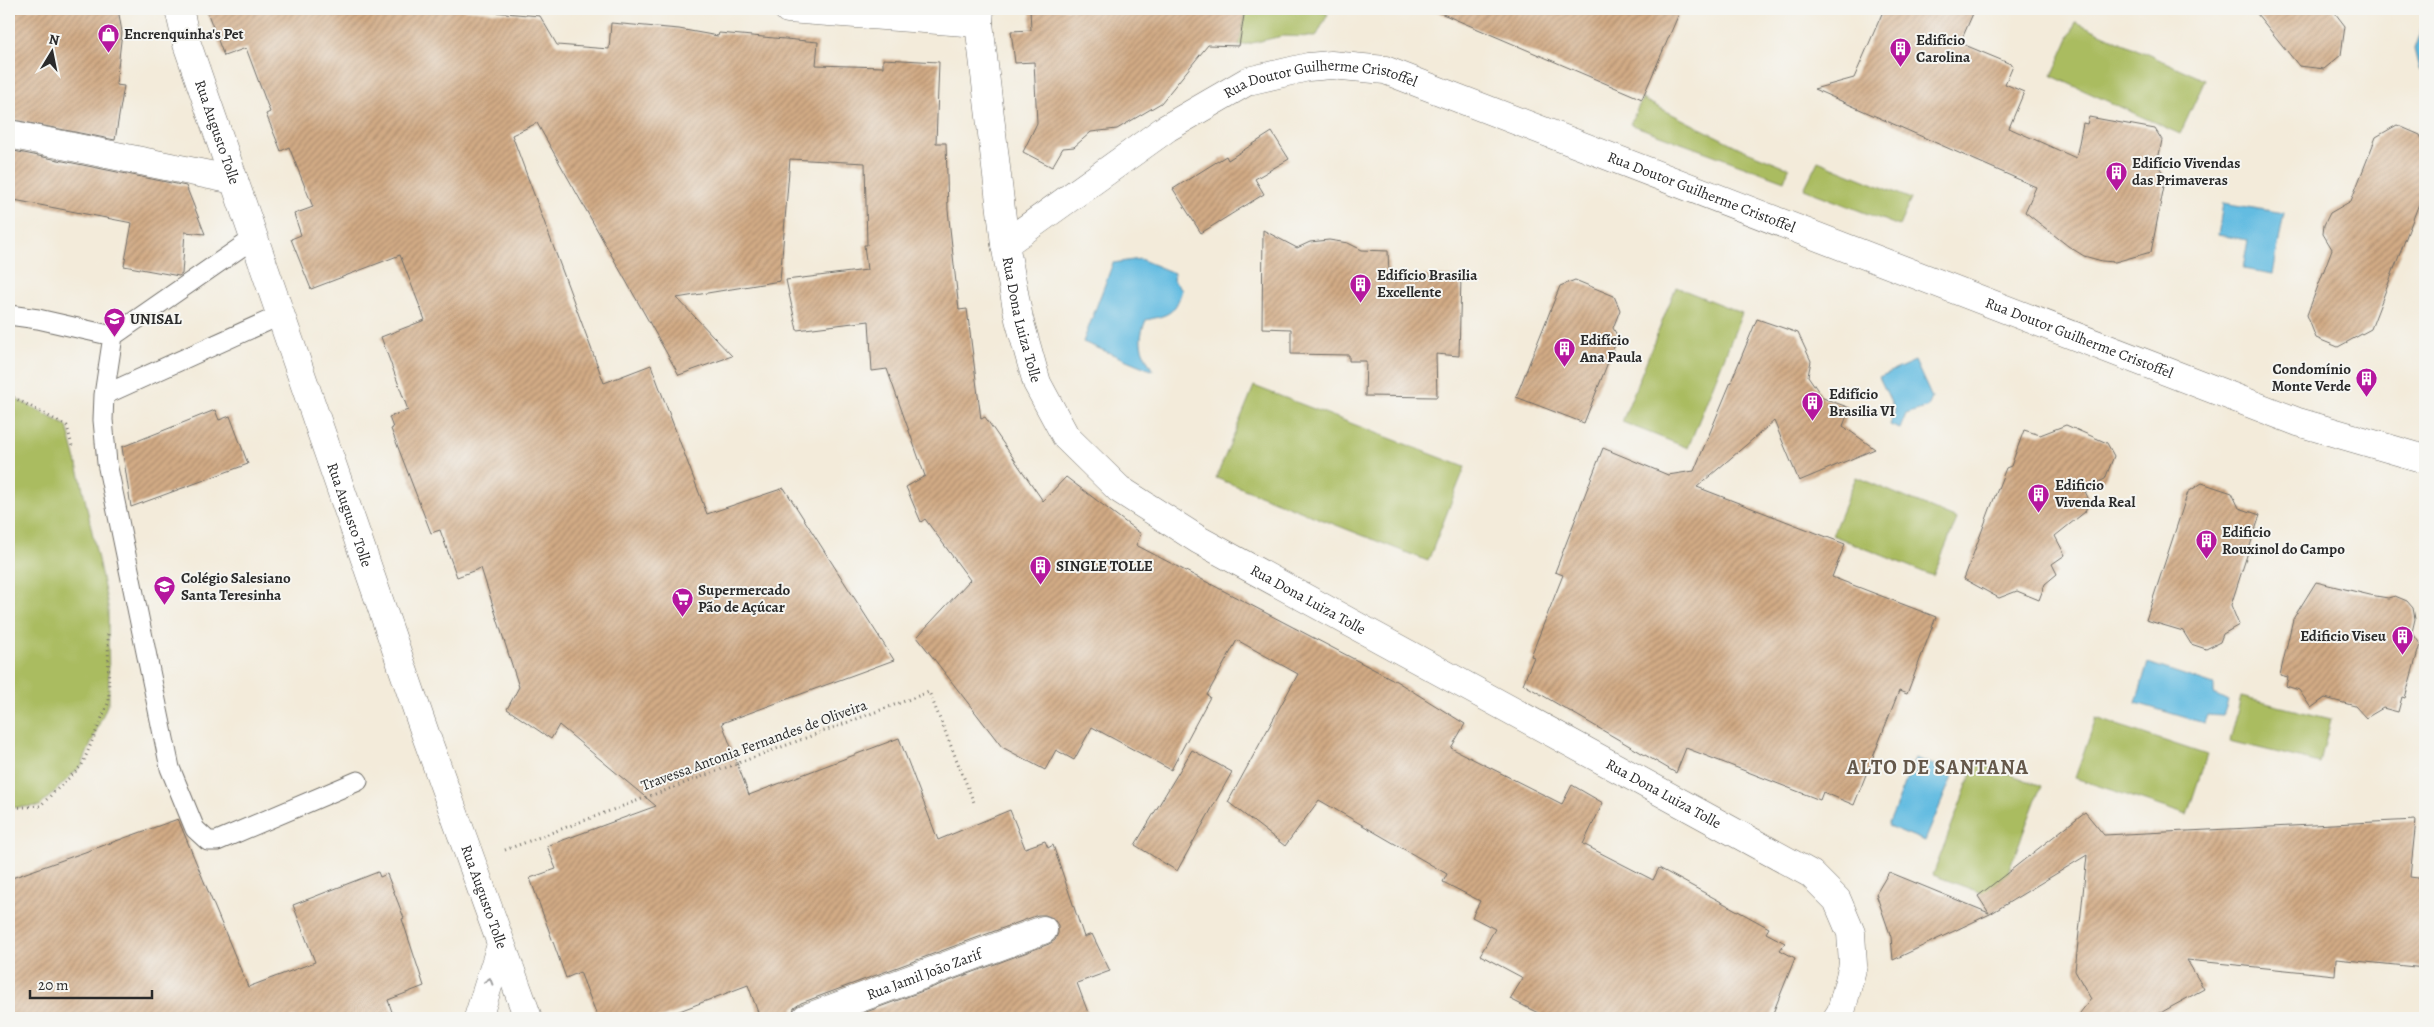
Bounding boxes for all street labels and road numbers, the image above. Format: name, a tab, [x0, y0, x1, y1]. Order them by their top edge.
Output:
street label: Rua Doutor Guilherme Cristoffel	[1220, 55, 1421, 103]
street label: Rua Augusto Tolle	[190, 77, 245, 187]
street label: Rua Doutor Guilherme Cristoffel	[1605, 147, 1799, 237]
street label: Rua Dona Luiza Tolle	[998, 255, 1046, 385]
street label: Rua Doutor Guilherme Cristoffel	[1983, 292, 2176, 383]
street label: Rua Augusto Tolle	[322, 460, 377, 570]
street label: Rua Dona Luiza Tolle	[1247, 560, 1370, 639]
street label: Travessa Antonia Fernandes de Oliveira	[638, 695, 870, 795]
street label: Rua Dona Luiza Tolle	[1602, 754, 1725, 833]
street label: Rua Augusto Tolle	[456, 842, 512, 952]
street label: Rua Jamil João Zarif	[864, 943, 986, 1005]

